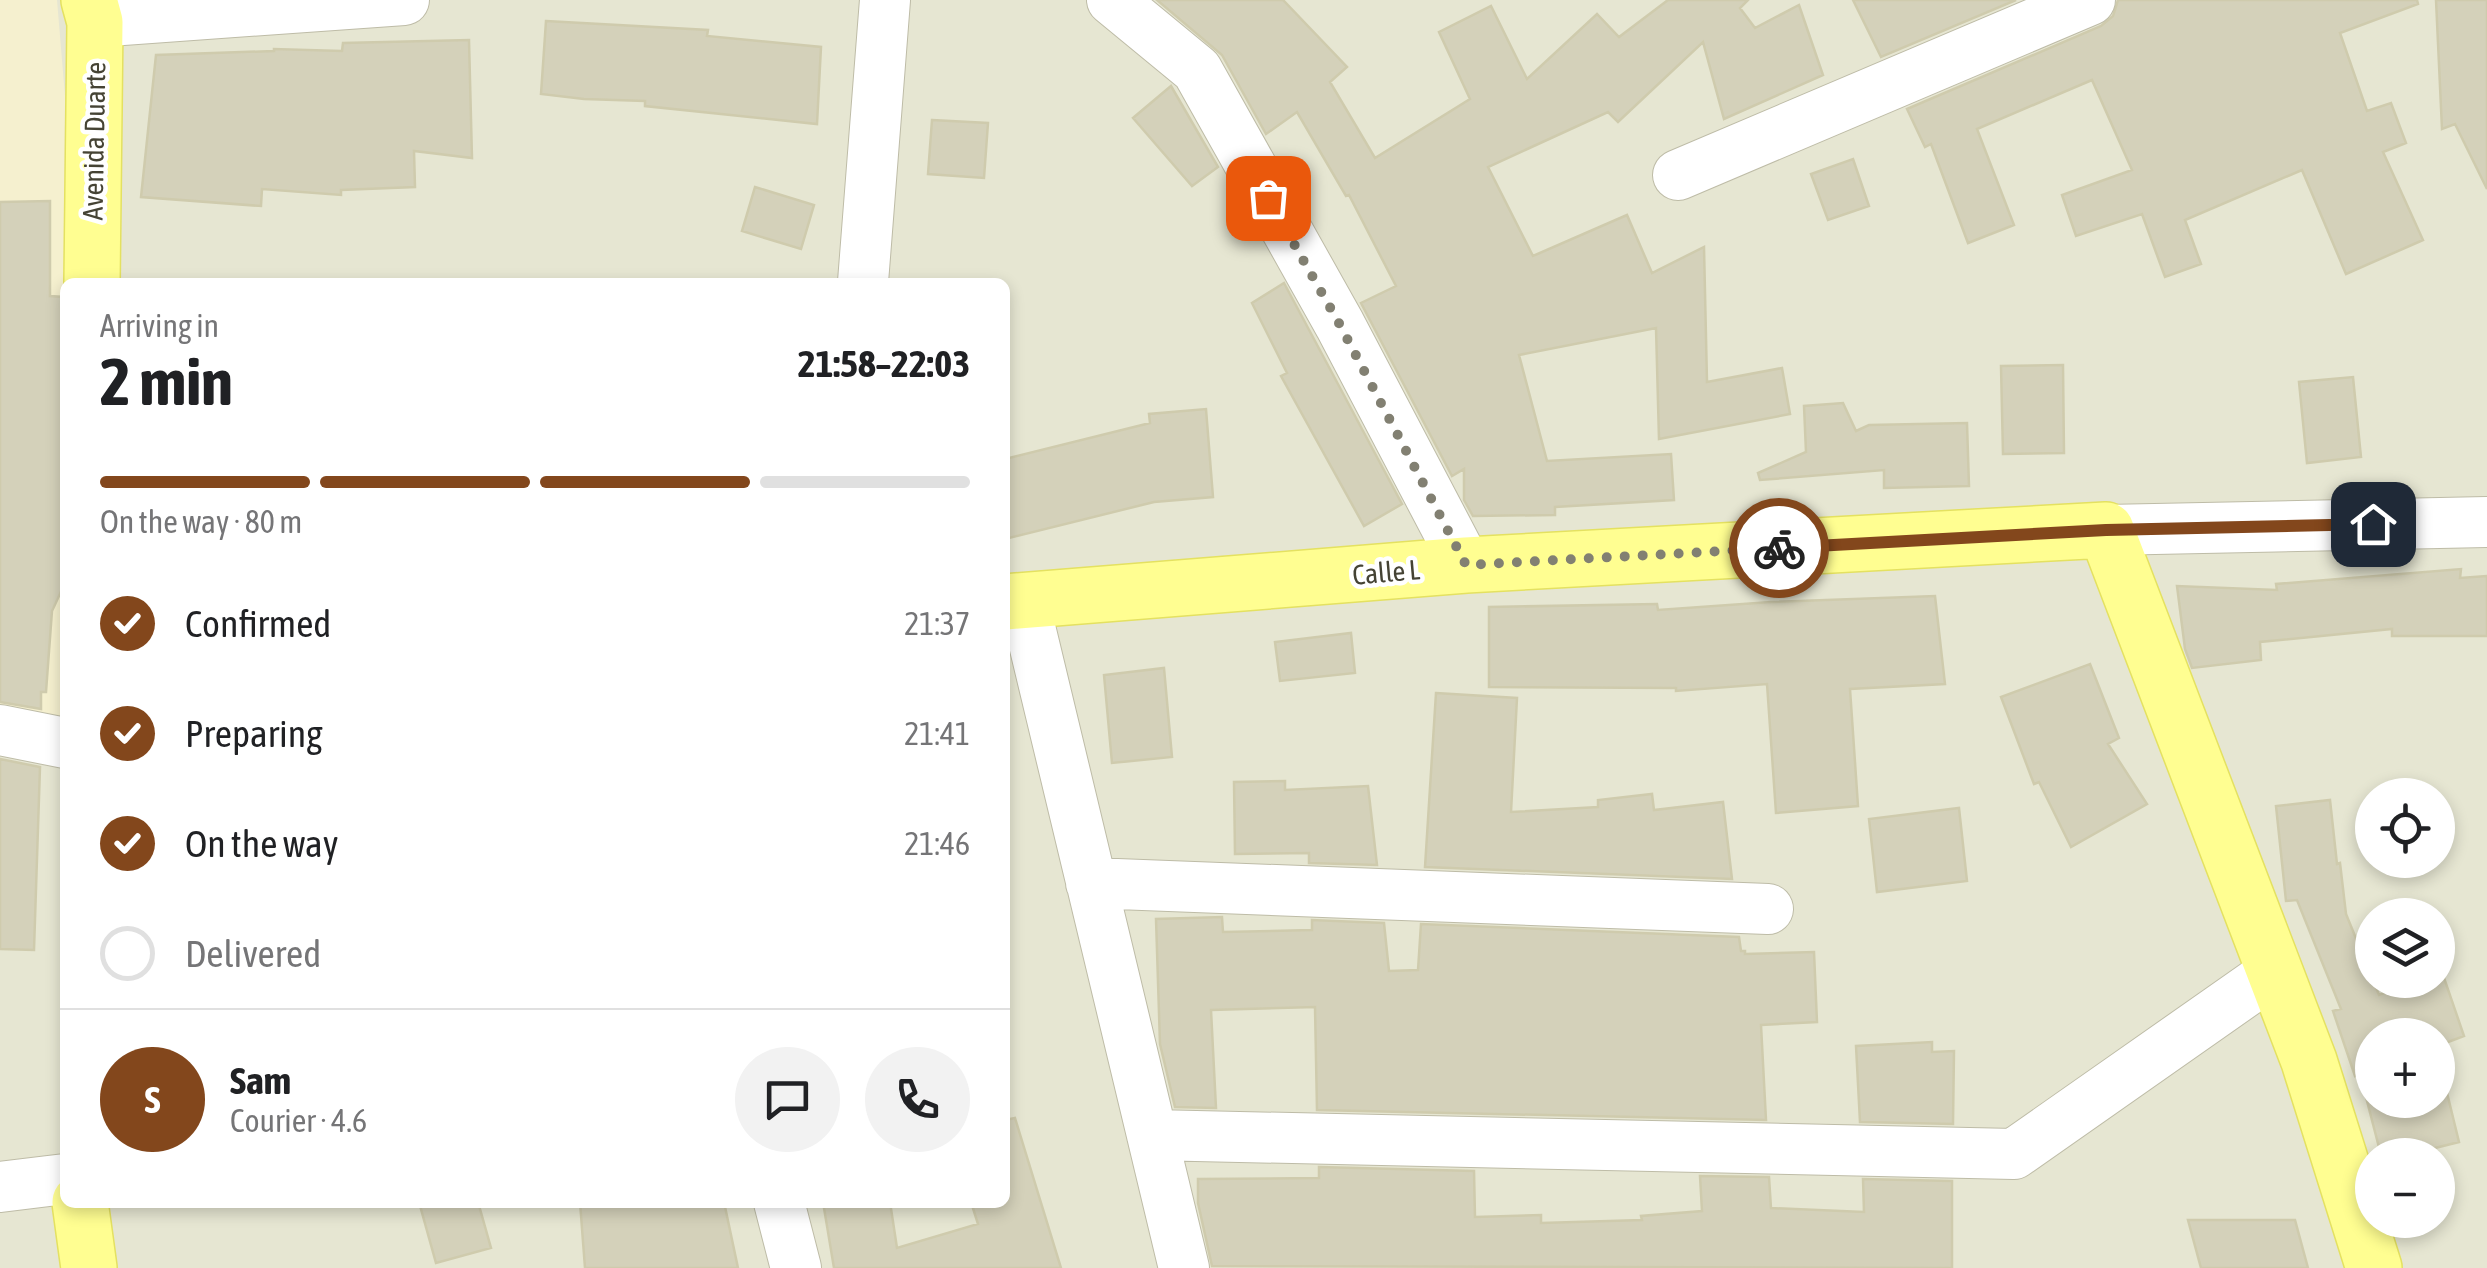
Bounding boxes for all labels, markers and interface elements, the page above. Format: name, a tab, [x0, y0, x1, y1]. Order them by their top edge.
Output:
street label: Avenida Duarte	[77, 61, 111, 221]
pin	[1226, 156, 1311, 241]
icon: bag	[1241, 171, 1296, 226]
text: Arriving in	[100, 307, 219, 344]
text: 21:58–22:03	[798, 342, 970, 385]
text: 2 min	[100, 344, 233, 419]
pin	[2331, 482, 2416, 567]
icon: home	[2346, 497, 2401, 552]
courier	[1729, 498, 1829, 598]
text: On the way · 80 m	[100, 503, 302, 540]
icon: bike	[1752, 521, 1807, 576]
street label: Calle L	[1351, 553, 1421, 591]
icon: check	[100, 596, 155, 651]
text: Confirmed	[185, 602, 331, 645]
text: 21:37	[904, 605, 970, 642]
icon: check	[100, 706, 155, 761]
text: Preparing	[185, 712, 323, 755]
text: 21:41	[904, 715, 970, 752]
map controls	[2355, 778, 2455, 1238]
button: locate	[2355, 778, 2455, 878]
icon: check	[100, 816, 155, 871]
text: On the way	[185, 822, 338, 865]
text: 21:46	[904, 825, 970, 862]
button: layers	[2355, 898, 2455, 998]
text: Delivered	[185, 932, 321, 975]
button: +	[2355, 1018, 2455, 1118]
button: chat	[735, 1047, 840, 1152]
button: phone	[865, 1047, 970, 1152]
text: Sam	[230, 1059, 291, 1102]
text: S	[145, 1078, 160, 1121]
text: Courier · 4.6	[230, 1102, 367, 1139]
button: −	[2355, 1138, 2455, 1238]

